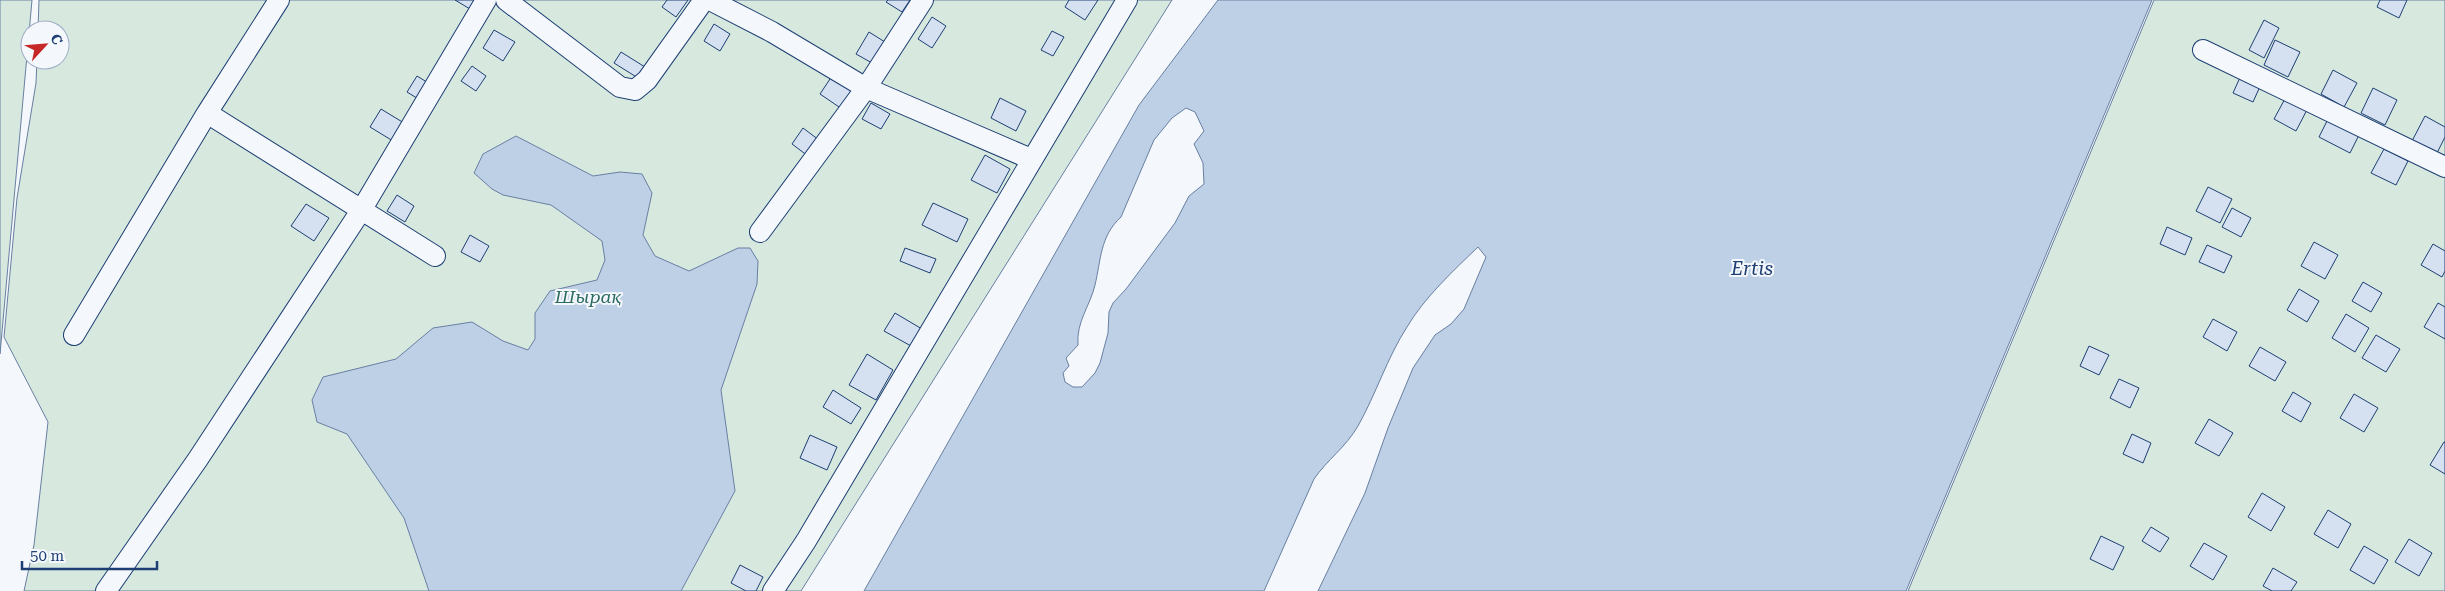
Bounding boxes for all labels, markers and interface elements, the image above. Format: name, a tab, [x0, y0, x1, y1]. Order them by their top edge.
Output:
north arrow	[20, 20, 70, 70]
text: С	[47, 31, 66, 47]
water label: Ertis	[1730, 257, 1773, 280]
park label: Шырақ	[554, 286, 621, 307]
scale bar	[22, 538, 158, 570]
text: 50 m	[30, 547, 65, 565]

